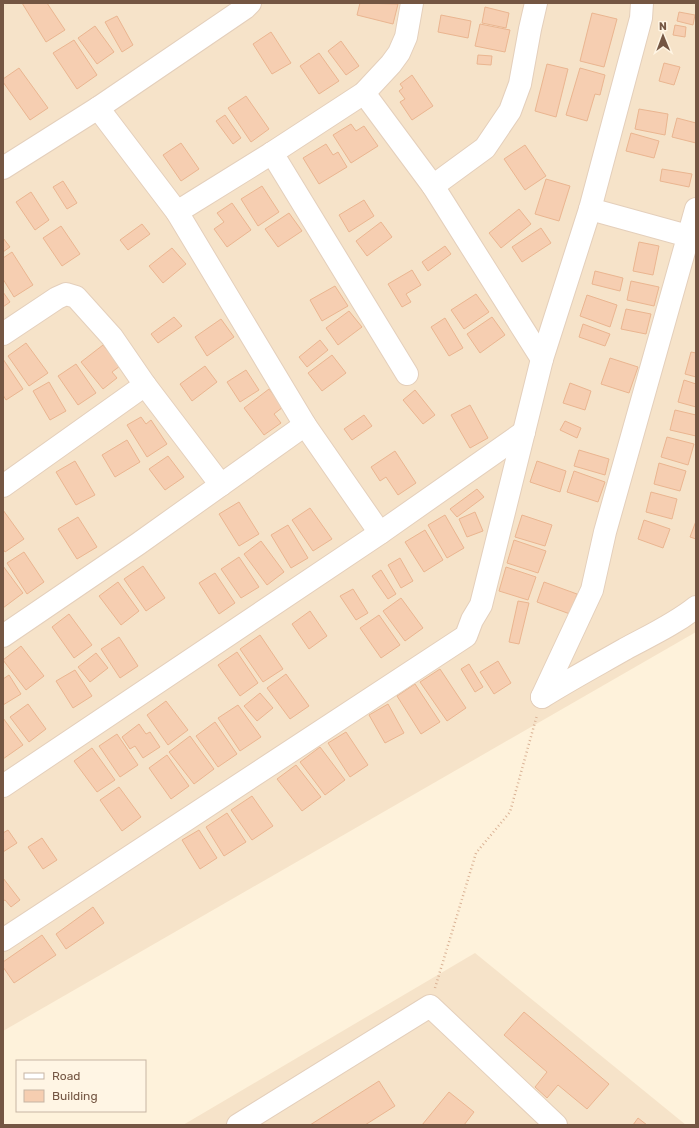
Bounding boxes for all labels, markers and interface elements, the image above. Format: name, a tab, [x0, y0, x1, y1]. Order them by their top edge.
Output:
north arrow	[643, 16, 683, 56]
text: N	[659, 20, 667, 33]
legend	[16, 1060, 146, 1112]
text: Road	[52, 1069, 80, 1083]
text: Building	[52, 1089, 98, 1103]

